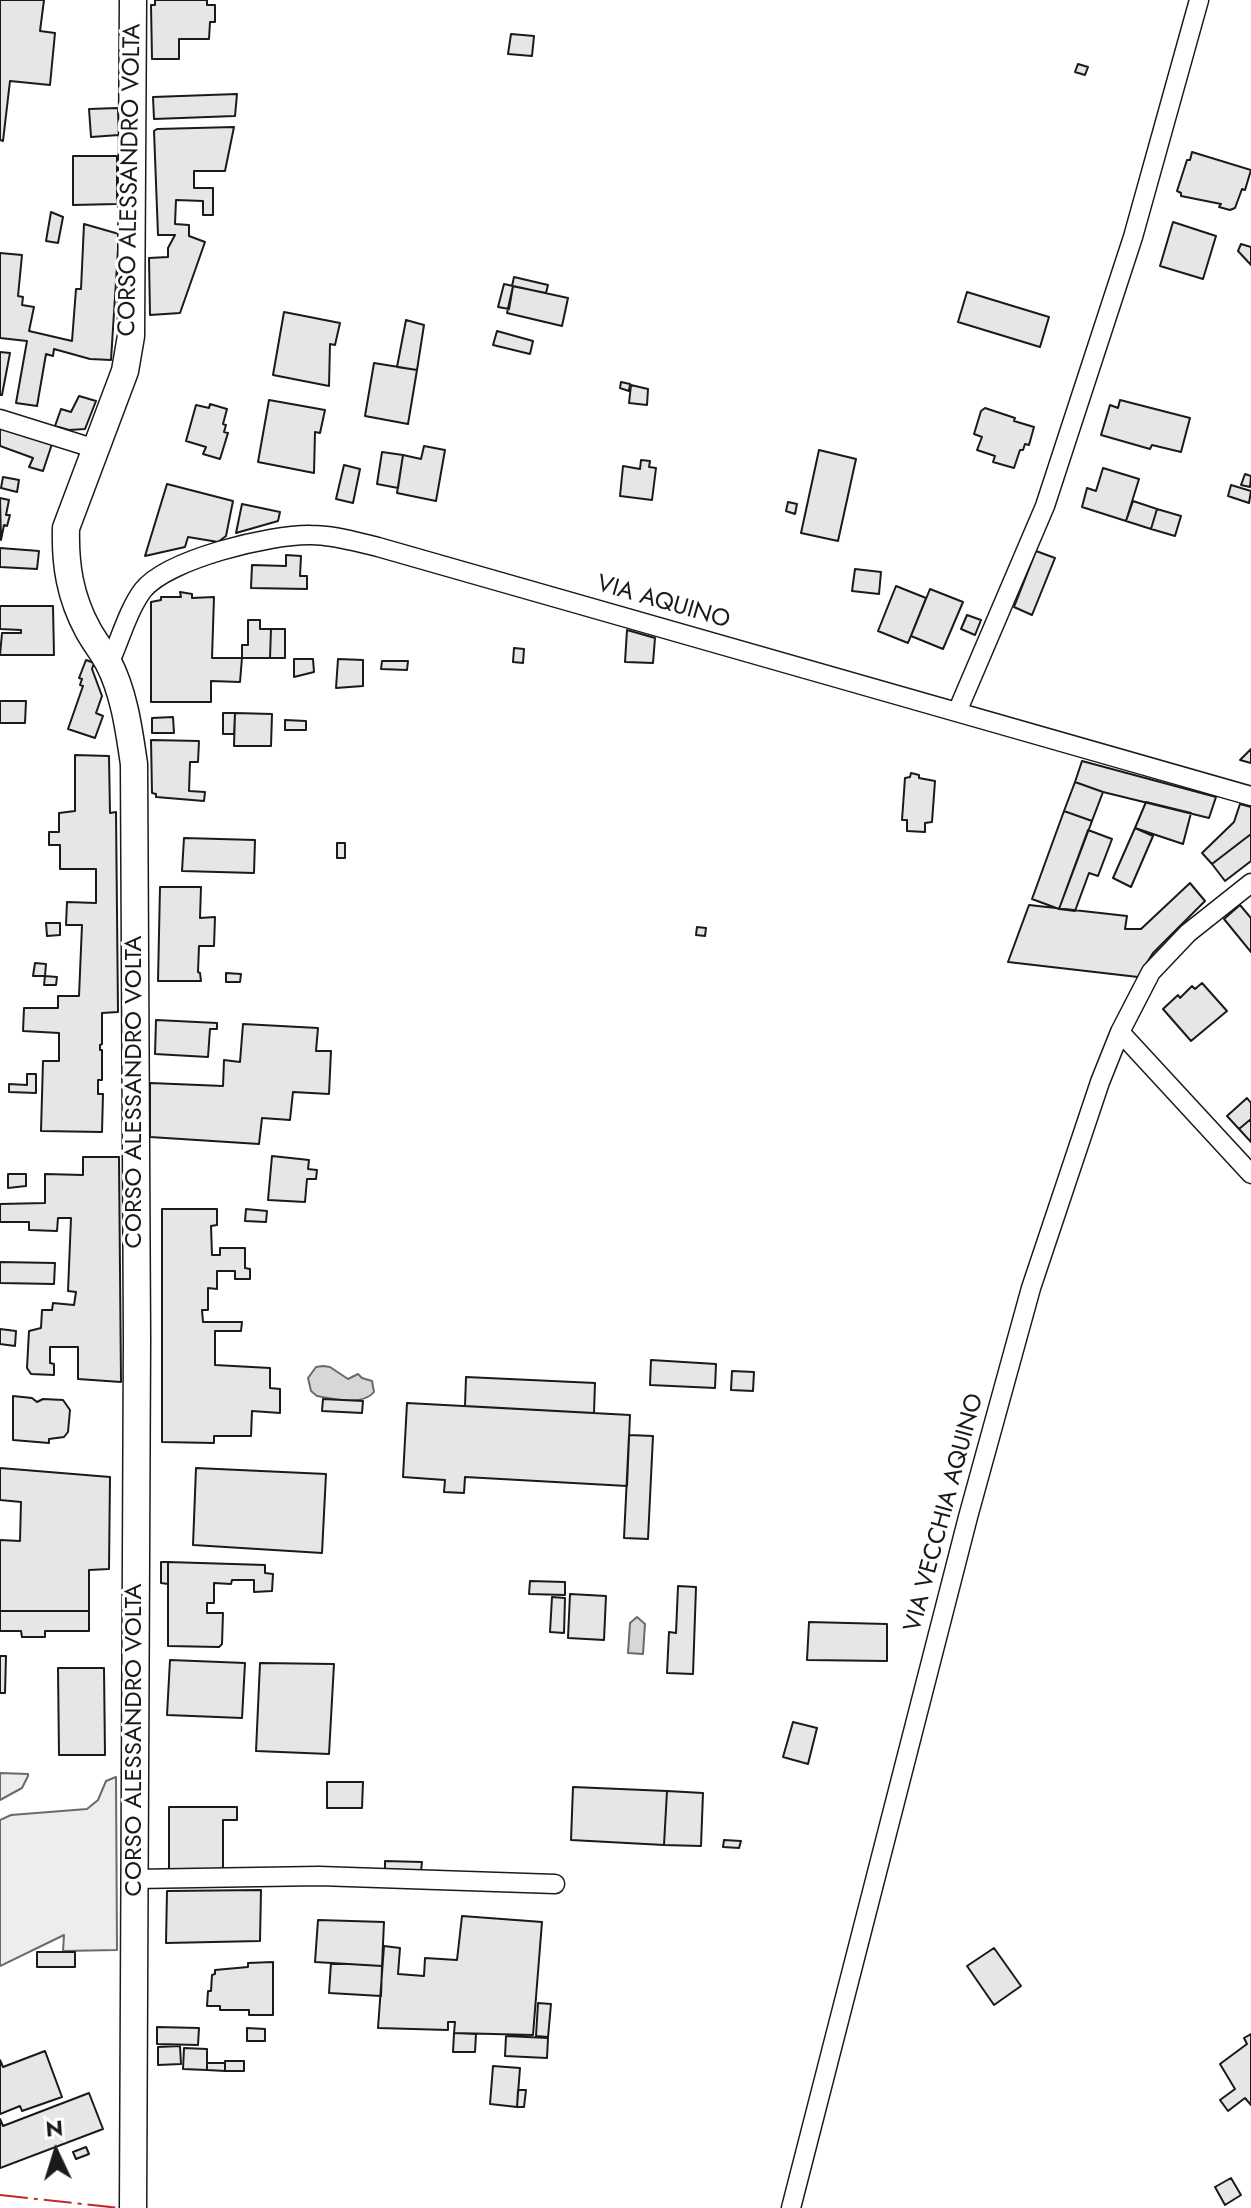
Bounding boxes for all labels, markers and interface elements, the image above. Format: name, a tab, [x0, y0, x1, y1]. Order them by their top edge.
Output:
street label: CORSO ALESSANDRO VOLTA	[114, 23, 148, 337]
street label: VIA AQUINO	[593, 570, 733, 636]
street label: CORSO ALESSANDRO VOLTA	[121, 936, 149, 1248]
street label: VIA VECCHIA AQUINO	[899, 1391, 991, 1635]
street label: CORSO ALESSANDRO VOLTA	[121, 1584, 149, 1896]
text: N	[44, 2111, 64, 2145]
north arrow	[16, 2112, 96, 2192]

